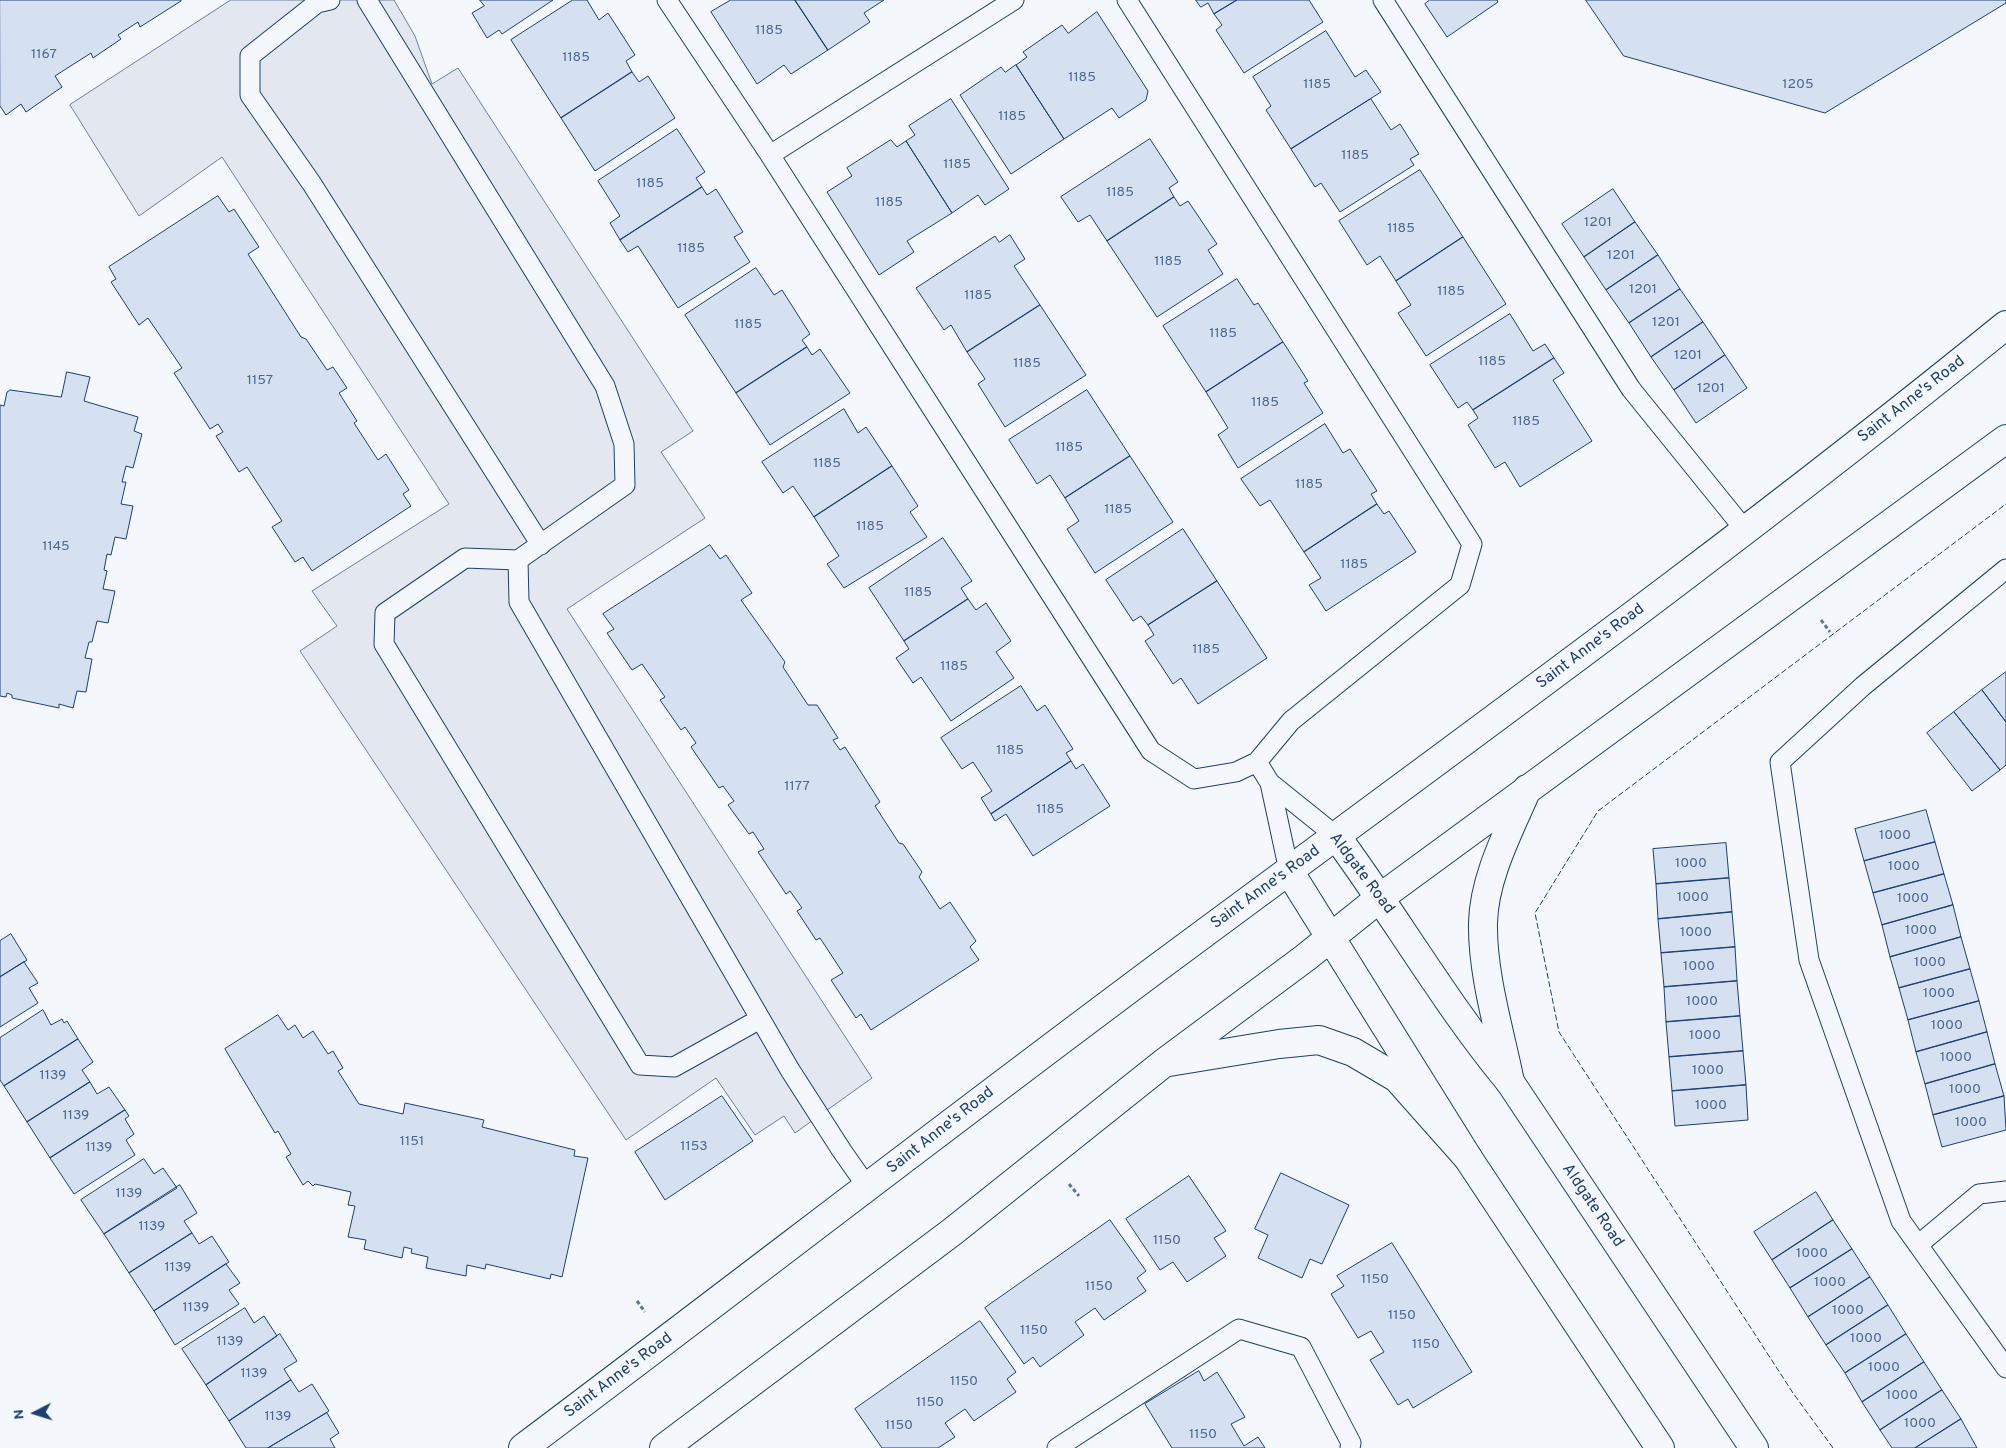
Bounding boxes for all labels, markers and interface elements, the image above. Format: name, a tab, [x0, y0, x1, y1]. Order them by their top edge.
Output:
house number: 1185	[755, 23, 783, 39]
house number: 1167	[31, 47, 57, 63]
house number: 1185	[562, 50, 590, 66]
house number: 1185	[1068, 70, 1096, 86]
house number: 1185	[1303, 77, 1331, 93]
house number: 1205	[1782, 77, 1814, 93]
house number: 1185	[998, 109, 1026, 125]
house number: 1185	[1341, 148, 1369, 164]
house number: 1185	[943, 157, 971, 173]
house number: 1185	[636, 176, 664, 192]
house number: 1185	[1106, 185, 1134, 201]
house number: 1185	[875, 195, 903, 211]
house number: 1201	[1584, 215, 1612, 231]
house number: 1185	[1387, 221, 1415, 237]
house number: 1185	[677, 241, 705, 257]
house number: 1201	[1607, 248, 1635, 264]
house number: 1185	[1154, 254, 1182, 270]
house number: 1201	[1629, 282, 1657, 298]
house number: 1185	[1437, 284, 1465, 300]
house number: 1185	[964, 288, 992, 304]
house number: 1201	[1652, 315, 1680, 331]
house number: 1185	[734, 317, 762, 333]
house number: 1185	[1209, 326, 1237, 342]
house number: 1201	[1674, 348, 1702, 364]
street label: Saint Anne's Road	[1855, 352, 1969, 448]
house number: 1185	[1478, 354, 1506, 370]
house number: 1185	[1013, 356, 1041, 372]
house number: 1157	[247, 373, 273, 389]
house number: 1201	[1697, 381, 1725, 397]
house number: 1185	[1251, 395, 1279, 411]
house number: 1185	[1512, 414, 1540, 430]
house number: 1185	[1055, 440, 1083, 456]
house number: 1185	[813, 456, 841, 472]
house number: 1185	[1295, 477, 1323, 493]
house number: 1185	[1104, 502, 1132, 518]
house number: 1185	[856, 519, 884, 535]
house number: 1145	[42, 539, 70, 555]
house number: 1185	[1340, 557, 1368, 573]
house number: 1185	[904, 585, 932, 601]
street label: Saint Anne's Road	[1533, 600, 1649, 694]
house number: 1185	[1192, 642, 1220, 658]
house number: 1185	[940, 659, 968, 675]
house number: 1185	[996, 743, 1024, 759]
house number: 1177	[784, 779, 810, 795]
house number: 1185	[1036, 802, 1064, 818]
house number: 1000	[1879, 828, 1911, 844]
street label: Aldgate Road	[1324, 830, 1398, 918]
street label: Saint Anne's Road	[1208, 842, 1324, 934]
house number: 1000	[1675, 856, 1707, 872]
house number: 1000	[1888, 859, 1920, 875]
house number: 1000	[1677, 890, 1709, 906]
house number: 1000	[1897, 891, 1929, 907]
house number: 1000	[1905, 923, 1937, 939]
house number: 1000	[1680, 925, 1712, 941]
house number: 1000	[1914, 955, 1946, 971]
house number: 1000	[1683, 959, 1715, 975]
house number: 1000	[1923, 986, 1955, 1002]
house number: 1000	[1686, 994, 1718, 1010]
house number: 1000	[1931, 1018, 1963, 1034]
house number: 1000	[1689, 1028, 1721, 1044]
house number: 1000	[1940, 1050, 1972, 1066]
house number: 1000	[1692, 1063, 1724, 1079]
house number: 1139	[40, 1068, 66, 1084]
house number: 1000	[1949, 1082, 1981, 1098]
street label: Saint Anne's Road	[884, 1083, 998, 1179]
house number: 1000	[1695, 1098, 1727, 1114]
house number: 1139	[63, 1108, 89, 1124]
house number: 1000	[1955, 1115, 1987, 1131]
house number: 1151	[400, 1134, 424, 1150]
house number: 1153	[680, 1139, 708, 1155]
house number: 1139	[86, 1140, 112, 1156]
street label: Aldgate Road	[1557, 1161, 1627, 1251]
house number: 1139	[116, 1186, 142, 1202]
house number: 1139	[139, 1219, 165, 1235]
house number: 1150	[1153, 1233, 1181, 1249]
house number: 1000	[1796, 1246, 1828, 1262]
house number: 1139	[165, 1260, 191, 1276]
house number: 1150	[1361, 1272, 1389, 1288]
house number: 1000	[1814, 1275, 1846, 1291]
house number: 1150	[1085, 1279, 1113, 1295]
house number: 1139	[183, 1300, 209, 1316]
house number: 1000	[1832, 1303, 1864, 1319]
house number: 1150	[1388, 1308, 1416, 1324]
house number: 1150	[1020, 1323, 1048, 1339]
street label: Saint Anne's Road	[561, 1329, 677, 1423]
house number: 1000	[1850, 1331, 1882, 1347]
house number: 1139	[217, 1334, 243, 1350]
house number: 1150	[1412, 1337, 1440, 1353]
house number: 1000	[1868, 1360, 1900, 1376]
house number: 1139	[241, 1366, 267, 1382]
house number: 1150	[950, 1374, 978, 1390]
north arrow	[10, 1388, 60, 1438]
house number: 1000	[1886, 1388, 1918, 1404]
house number: 1150	[916, 1395, 944, 1411]
text: N	[11, 1409, 28, 1420]
house number: 1139	[265, 1409, 291, 1425]
house number: 1000	[1904, 1416, 1936, 1432]
house number: 1150	[885, 1418, 913, 1434]
house number: 1150	[1189, 1427, 1217, 1443]

